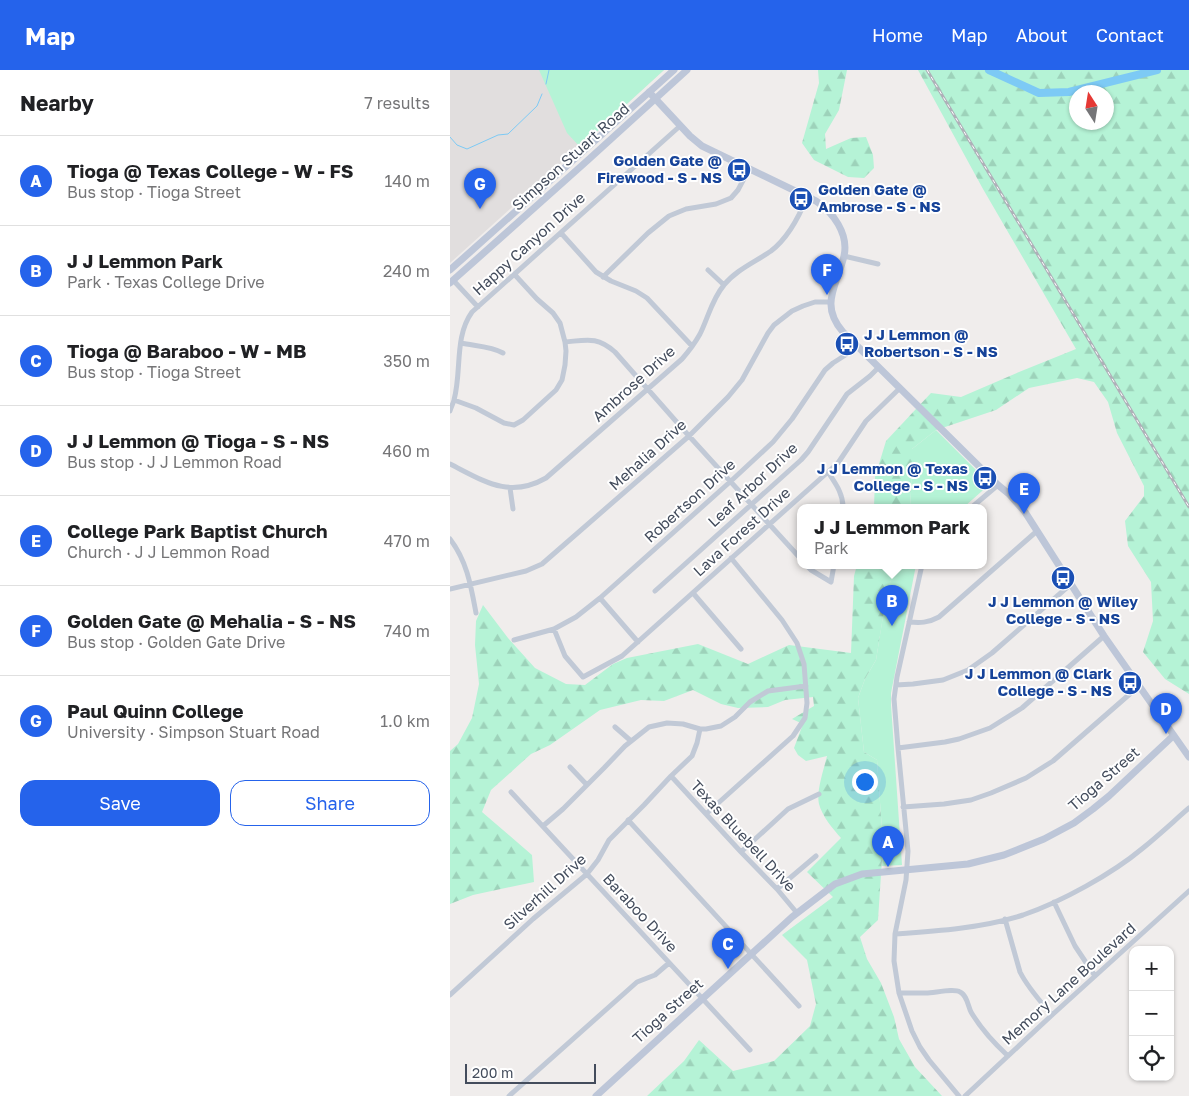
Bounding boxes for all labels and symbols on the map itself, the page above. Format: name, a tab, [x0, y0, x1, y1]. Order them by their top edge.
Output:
north arrow	[1069, 85, 1114, 130]
street label: Simpson Stuart Road	[508, 99, 633, 214]
place label: Golden Gate @ Firewood - S - NS	[597, 151, 722, 186]
bus stop icon: Golden Gate @ Firewood - S - NS	[726, 157, 752, 183]
pin: G	[464, 168, 496, 209]
place label: Golden Gate @ Ambrose - S - NS	[818, 180, 941, 215]
bus stop icon: Golden Gate @ Ambrose - S - NS	[788, 186, 814, 212]
street label: Happy Canyon Drive	[468, 188, 588, 298]
pin: F	[811, 254, 843, 295]
place label: J J Lemmon @ Robertson - S - NS	[864, 325, 998, 360]
bus stop icon: J J Lemmon @ Robertson - S - NS	[834, 331, 860, 357]
street label: Ambrose Drive	[588, 341, 679, 425]
street label: Mehalia Drive	[605, 415, 690, 494]
street label: Leaf Arbor Drive	[704, 438, 801, 530]
street label: Robertson Drive	[640, 454, 739, 546]
place label: J J Lemmon @ Texas College - S - NS	[817, 459, 968, 494]
bus stop icon: J J Lemmon @ Texas College - S - NS	[972, 465, 998, 491]
pin: E	[1008, 473, 1040, 514]
street label: Lava Forest Drive	[689, 483, 794, 579]
bus stop icon: J J Lemmon @ Wiley College - S - NS	[1050, 565, 1076, 591]
pin: B	[876, 585, 908, 626]
place label: J J Lemmon @ Wiley College - S - NS	[988, 592, 1138, 627]
place label: J J Lemmon @ Clark College - S - NS	[965, 664, 1112, 699]
bus stop icon: J J Lemmon @ Clark College - S - NS	[1117, 670, 1143, 696]
pin: D	[1150, 693, 1182, 734]
street label: Tioga Street	[1064, 743, 1143, 814]
your location	[852, 769, 878, 795]
street label: Texas Bluebell Drive	[687, 776, 800, 895]
pin: A	[872, 826, 904, 867]
street label: Silverhill Drive	[499, 849, 589, 933]
street label: Baraboo Drive	[600, 869, 682, 956]
street label: Memory Lane Boulevard	[998, 918, 1139, 1048]
pin: C	[712, 928, 744, 969]
street label: Tioga Street	[629, 974, 706, 1046]
scale bar	[465, 1061, 596, 1084]

